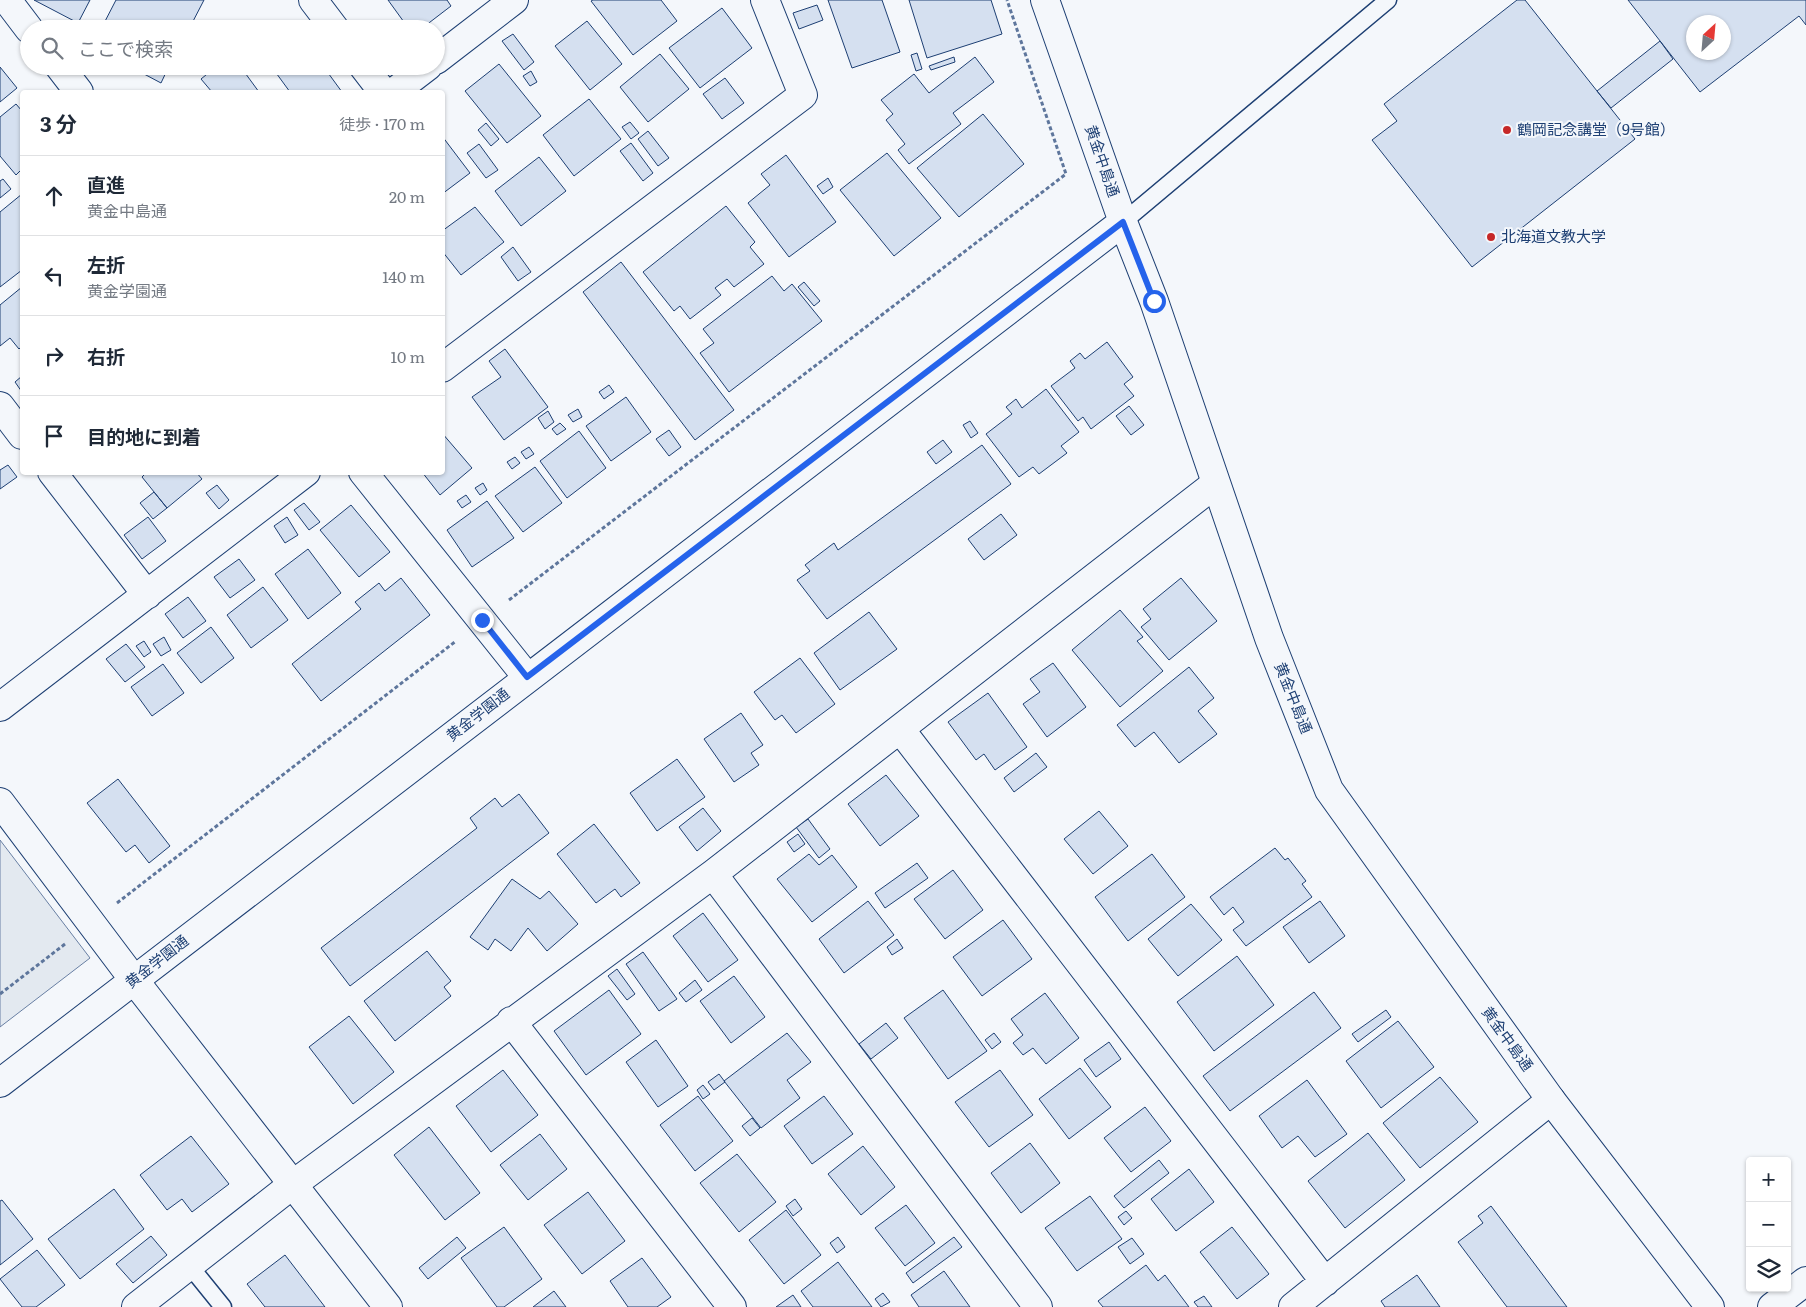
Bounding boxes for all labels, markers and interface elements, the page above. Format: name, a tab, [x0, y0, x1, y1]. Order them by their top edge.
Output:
north arrow	[1686, 15, 1731, 60]
search box	[20, 20, 445, 75]
icon: search	[38, 34, 66, 62]
text: ここで検索	[78, 34, 173, 62]
text: 3 分	[40, 107, 77, 138]
text: 徒歩 · 170 m	[339, 111, 425, 135]
place label: 鶴岡記念講堂（9号館）	[1517, 117, 1675, 140]
street label: 黄金中島通	[1080, 121, 1127, 200]
marker: 鶴岡記念講堂（9号館）	[1501, 124, 1513, 136]
text: 直進	[87, 170, 125, 198]
icon: ahead	[40, 182, 68, 210]
text: 20 m	[389, 184, 425, 208]
text: 黄金中島通	[87, 198, 167, 222]
place label: 北海道文教大学	[1501, 224, 1606, 247]
marker: 北海道文教大学	[1485, 231, 1497, 243]
text: 左折	[87, 250, 125, 278]
icon: left	[40, 262, 68, 290]
text: 140 m	[382, 264, 425, 288]
text: 黄金学園通	[87, 278, 167, 302]
route start	[1143, 290, 1166, 313]
icon: right	[40, 342, 68, 370]
text: 右折	[87, 342, 125, 370]
text: 10 m	[391, 344, 425, 368]
icon: arrive	[40, 422, 68, 450]
text: 目的地に到着	[87, 422, 201, 450]
route end	[471, 609, 494, 632]
street label: 黄金中島通	[1270, 658, 1319, 737]
street label: 黄金学園通	[440, 682, 514, 746]
street label: 黄金学園通	[119, 929, 193, 993]
street label: 黄金中島通	[1477, 1001, 1540, 1075]
map controls	[1746, 1157, 1791, 1292]
button: +	[1746, 1157, 1791, 1202]
button: −	[1746, 1202, 1791, 1247]
button: layers	[1746, 1247, 1791, 1292]

